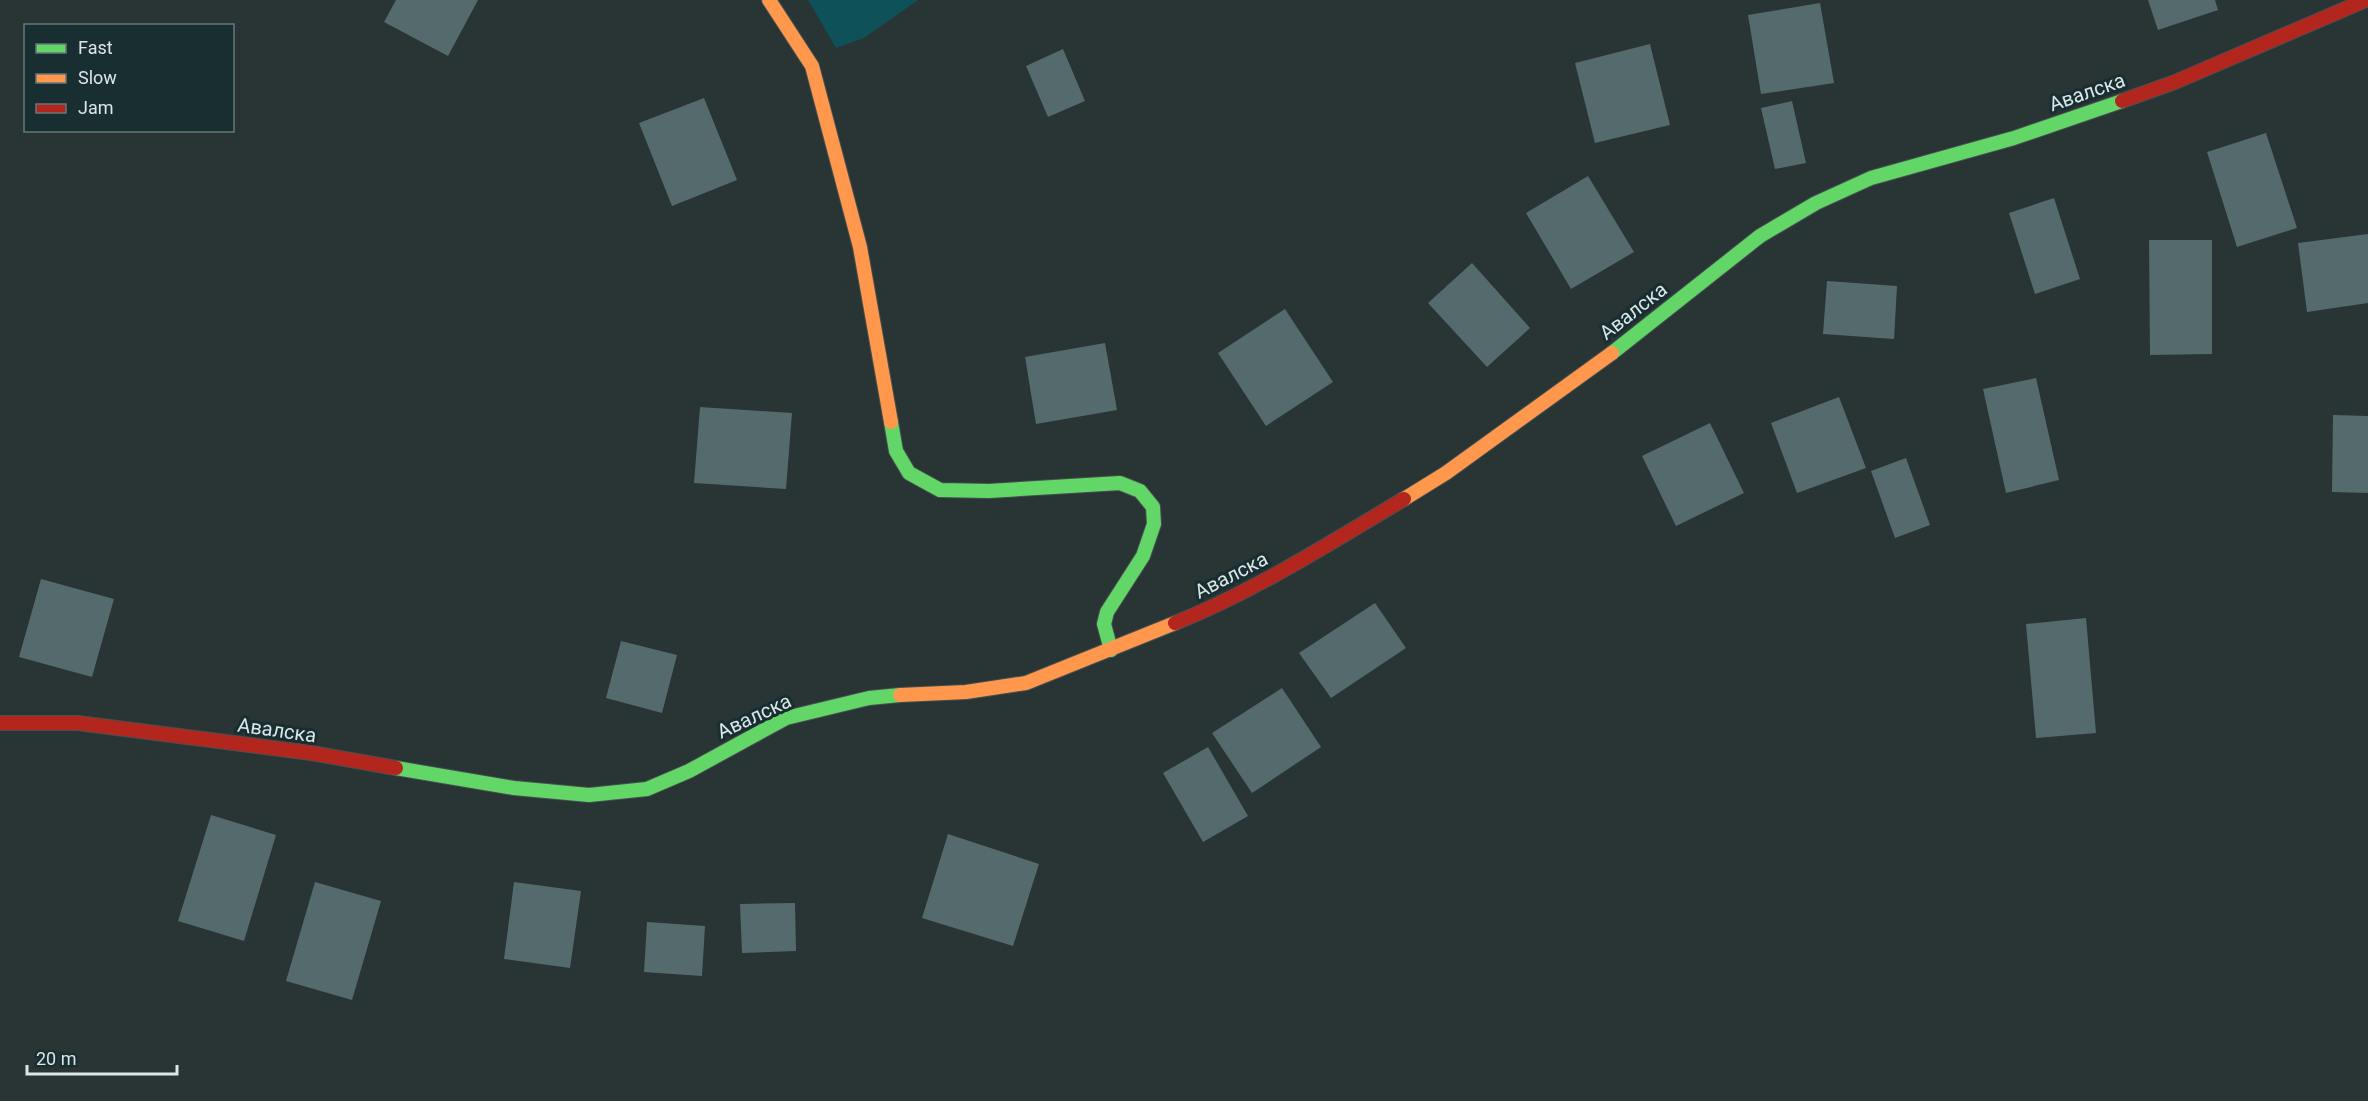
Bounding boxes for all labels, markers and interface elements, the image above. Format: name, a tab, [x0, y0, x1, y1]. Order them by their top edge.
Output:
legend	[24, 24, 234, 132]
text: Fast	[78, 37, 113, 58]
text: Slow	[78, 67, 117, 88]
street label: Авалска	[2046, 68, 2128, 116]
text: Jam	[78, 97, 114, 118]
street label: Авалска	[1594, 277, 1672, 345]
street label: Авалска	[1190, 546, 1272, 604]
street label: Авалска	[713, 688, 795, 744]
street label: Авалска	[236, 713, 318, 747]
scale bar	[27, 1038, 177, 1076]
text: 20 m	[36, 1048, 76, 1069]

